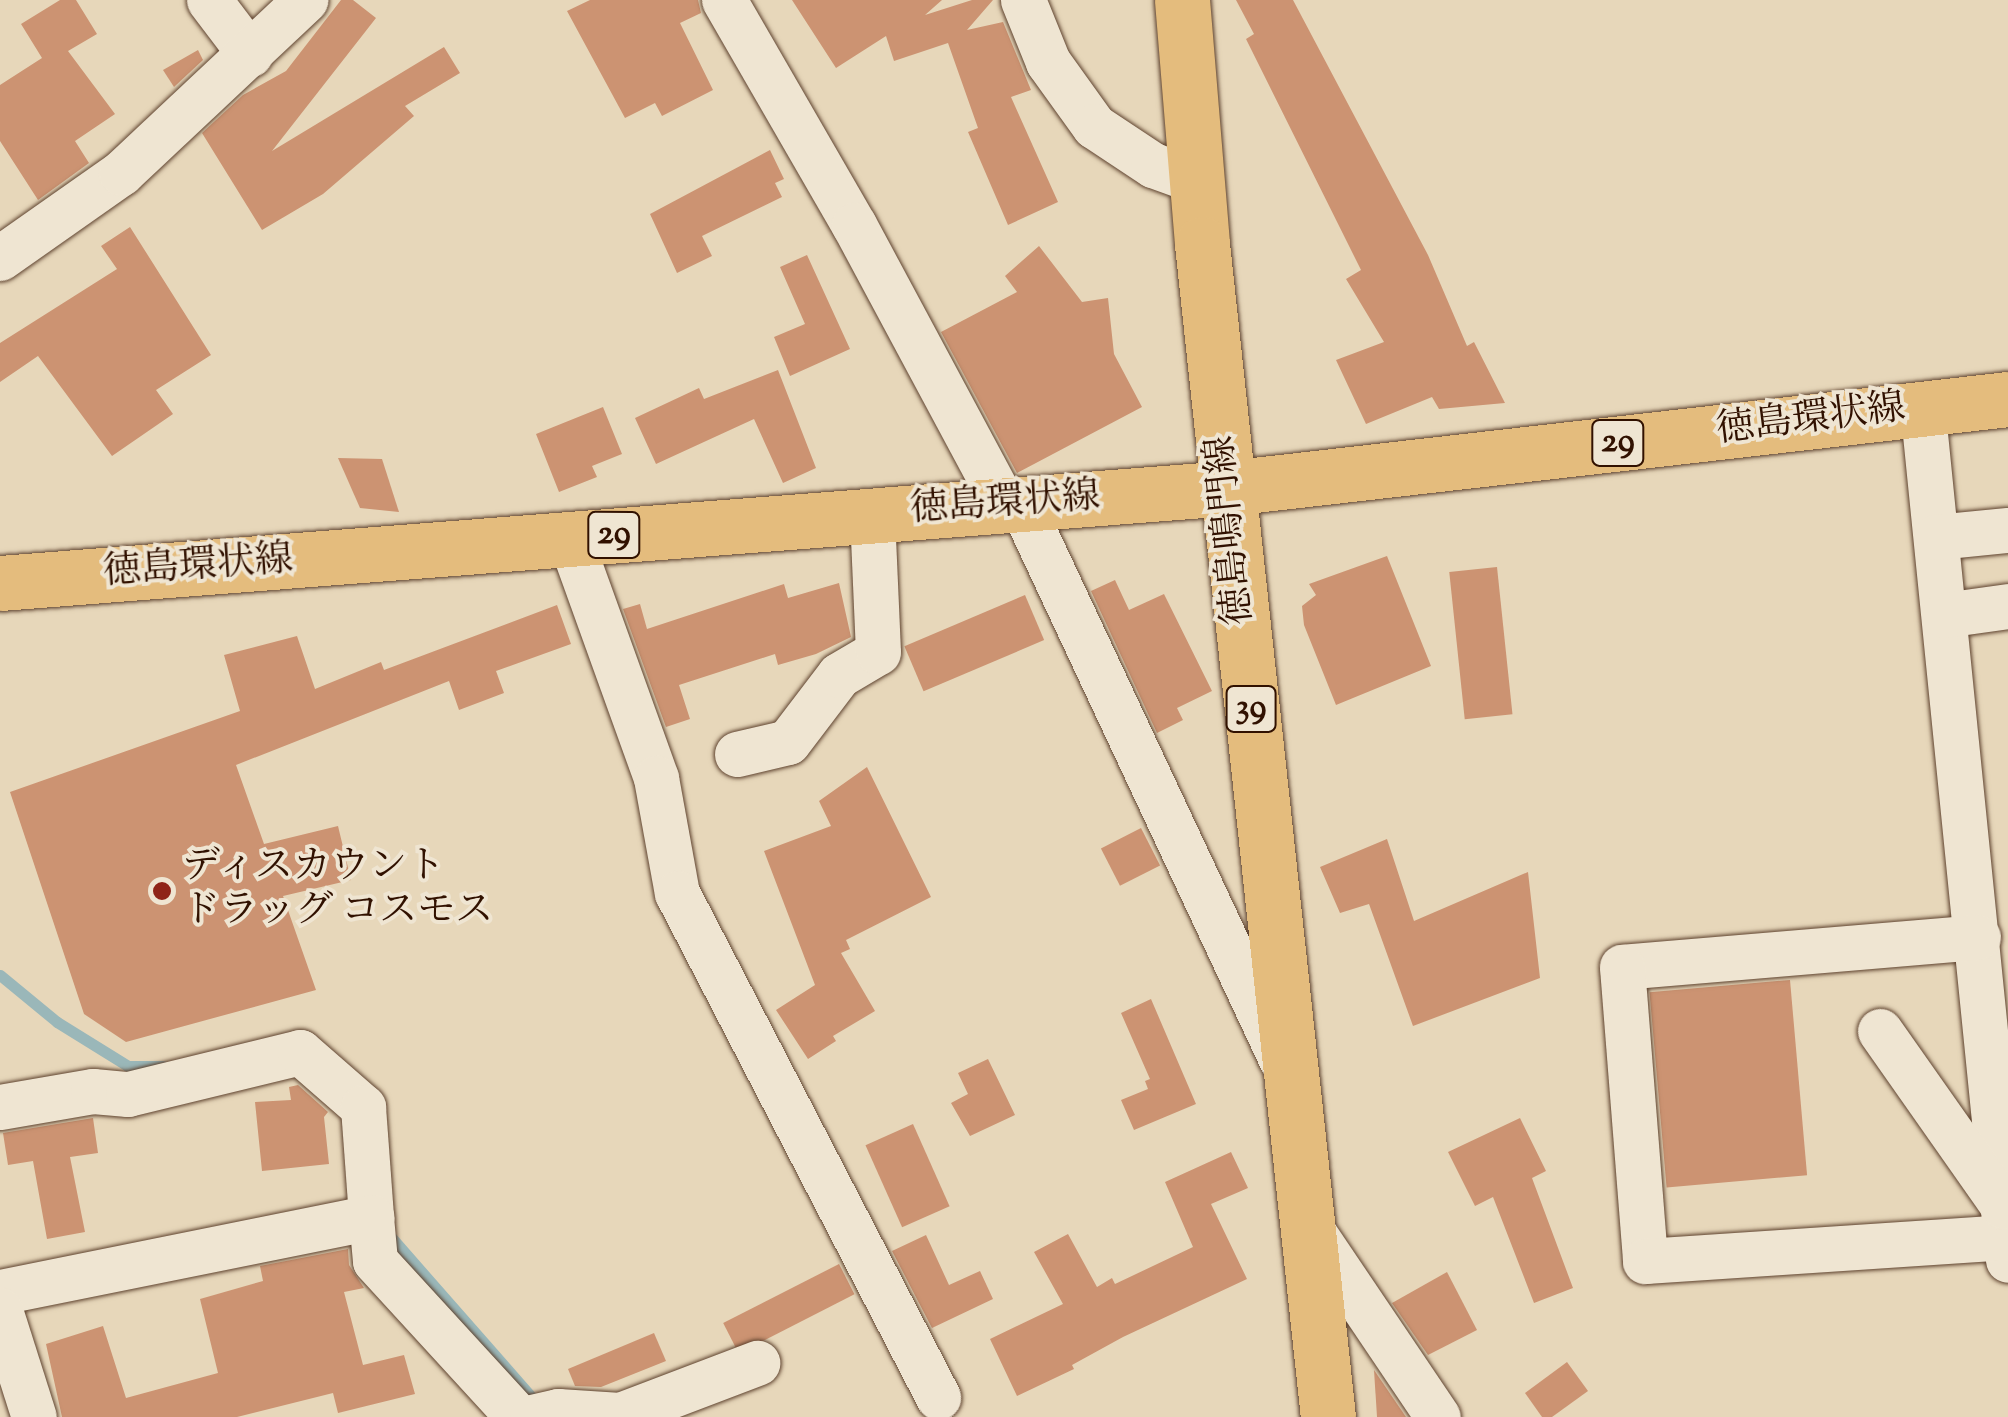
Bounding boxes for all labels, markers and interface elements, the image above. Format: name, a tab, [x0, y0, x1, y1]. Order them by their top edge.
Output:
street label: 徳島環状線	[1714, 387, 1908, 455]
road number: 29	[1590, 413, 1646, 473]
street label: 徳島鳴門線	[1199, 433, 1265, 627]
street label: 徳島環状線	[909, 476, 1101, 534]
road number: 29	[586, 505, 642, 565]
street label: 徳島環状線	[102, 539, 294, 597]
road number: 39	[1224, 679, 1278, 739]
place label: ディスカウント ドラッグ コスモス	[182, 846, 494, 936]
marker: ディスカウント ドラッグ コスモス	[151, 880, 173, 902]

